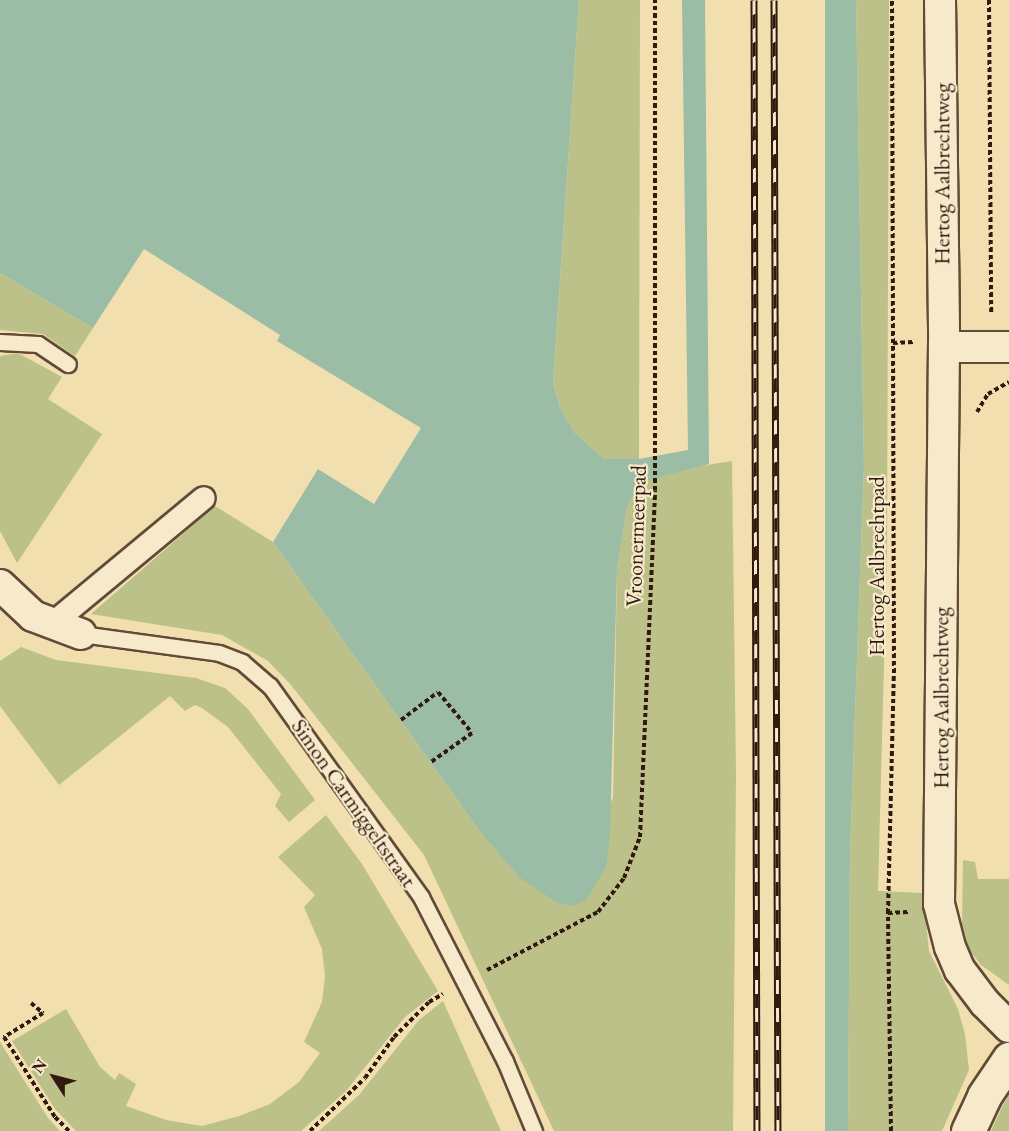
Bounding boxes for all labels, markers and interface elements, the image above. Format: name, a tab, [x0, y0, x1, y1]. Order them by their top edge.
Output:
street label: Hertog Aalbrechtweg	[929, 83, 955, 265]
street label: Vroonermeerpad	[620, 465, 652, 607]
street label: Hertog Aalbrechtpad	[864, 476, 890, 656]
street label: Hertog Aalbrechtweg	[928, 607, 954, 789]
street label: Simon Carmiggeltstraat	[286, 714, 422, 892]
north arrow	[24, 1047, 84, 1107]
text: N	[27, 1055, 51, 1078]

